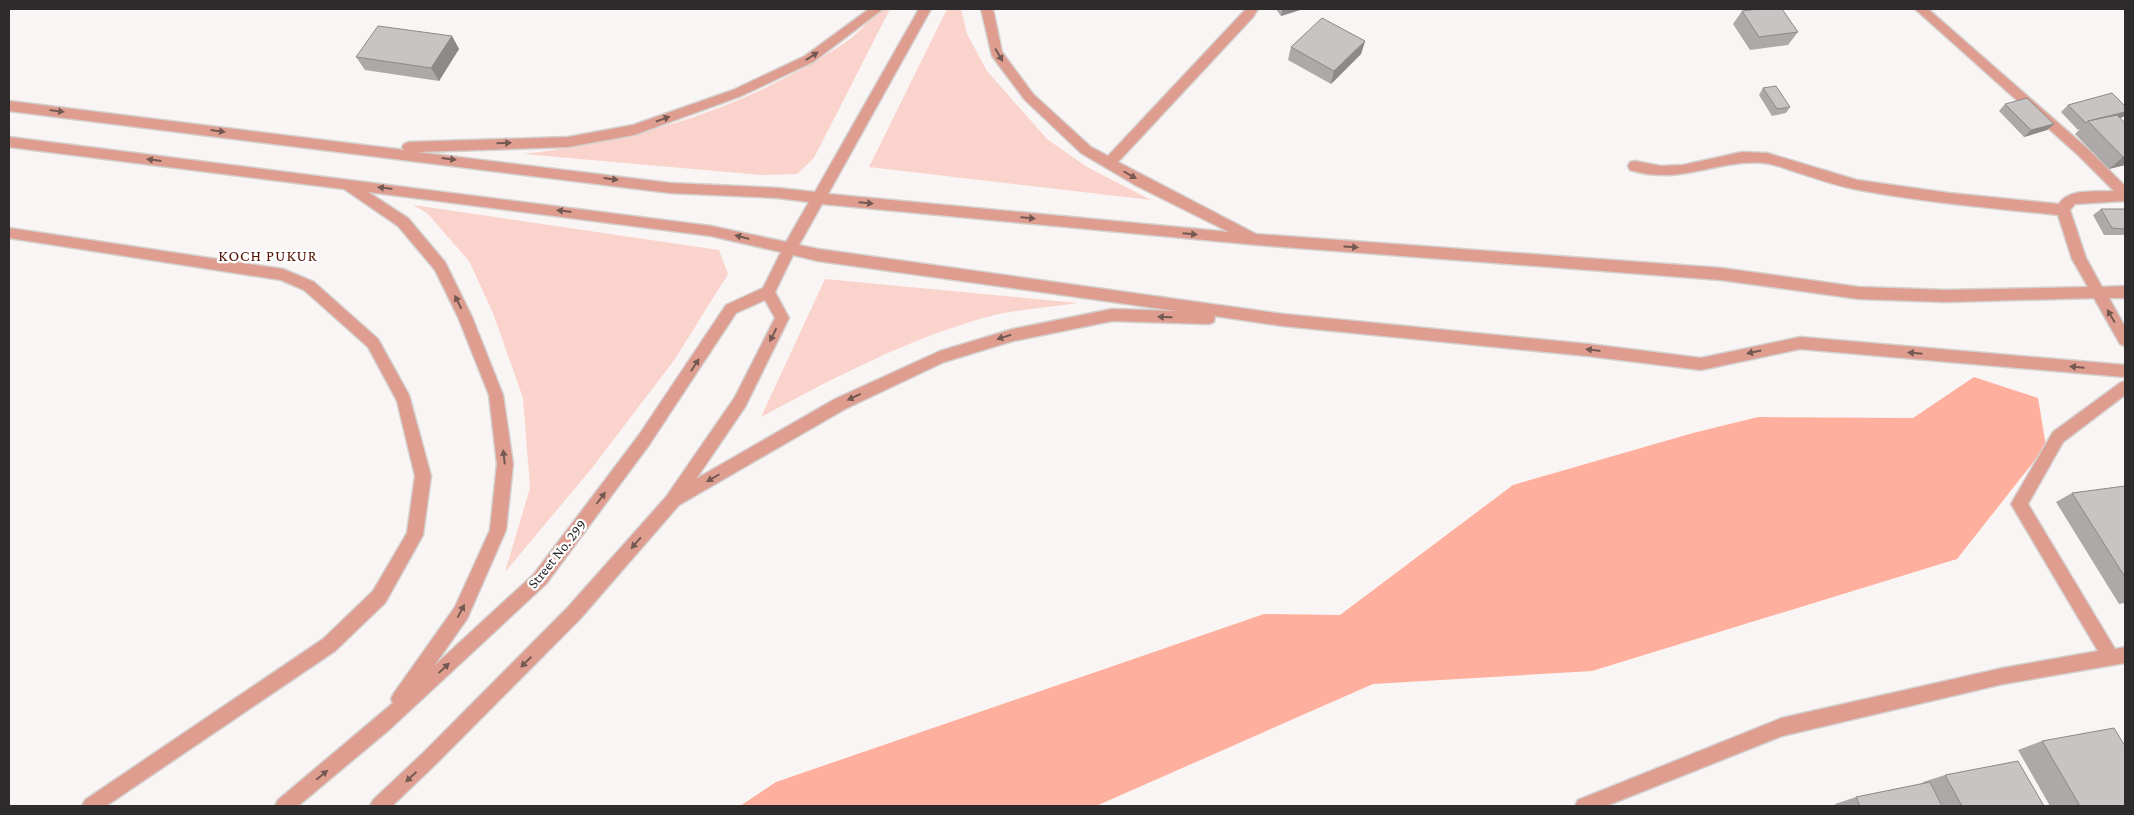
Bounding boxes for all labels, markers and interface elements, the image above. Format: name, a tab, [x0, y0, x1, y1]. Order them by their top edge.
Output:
one-way arrow	[995, 49, 1004, 62]
one-way arrow	[806, 51, 819, 61]
one-way arrow	[49, 107, 65, 115]
one-way arrow	[656, 115, 671, 123]
one-way arrow	[211, 127, 227, 135]
one-way arrow	[496, 139, 512, 147]
one-way arrow	[442, 155, 458, 163]
one-way arrow	[146, 156, 162, 164]
one-way arrow	[1124, 171, 1137, 180]
one-way arrow	[603, 175, 619, 183]
one-way arrow	[377, 184, 393, 192]
one-way arrow	[858, 199, 874, 207]
one-way arrow	[555, 207, 571, 215]
one-way arrow	[1020, 214, 1036, 222]
one-way arrow	[1182, 230, 1198, 238]
one-way arrow	[734, 233, 749, 241]
one-way arrow	[1344, 243, 1360, 251]
district label: KOCH PUKUR	[218, 247, 318, 264]
one-way arrow	[454, 295, 462, 309]
one-way arrow	[2106, 309, 2115, 322]
one-way arrow	[1156, 312, 1172, 320]
one-way arrow	[769, 328, 777, 342]
one-way arrow	[997, 334, 1012, 342]
one-way arrow	[1585, 346, 1601, 354]
one-way arrow	[1907, 348, 1923, 356]
one-way arrow	[1745, 349, 1761, 357]
one-way arrow	[690, 358, 700, 372]
one-way arrow	[2068, 363, 2084, 371]
one-way arrow	[847, 393, 861, 401]
one-way arrow	[500, 448, 508, 464]
one-way arrow	[706, 473, 719, 482]
one-way arrow	[596, 491, 606, 505]
street label: Street No. 299	[524, 516, 590, 592]
one-way arrow	[630, 536, 642, 548]
one-way arrow	[457, 603, 465, 618]
one-way arrow	[520, 656, 532, 668]
one-way arrow	[437, 662, 449, 674]
one-way arrow	[315, 769, 327, 781]
one-way arrow	[405, 771, 417, 783]

